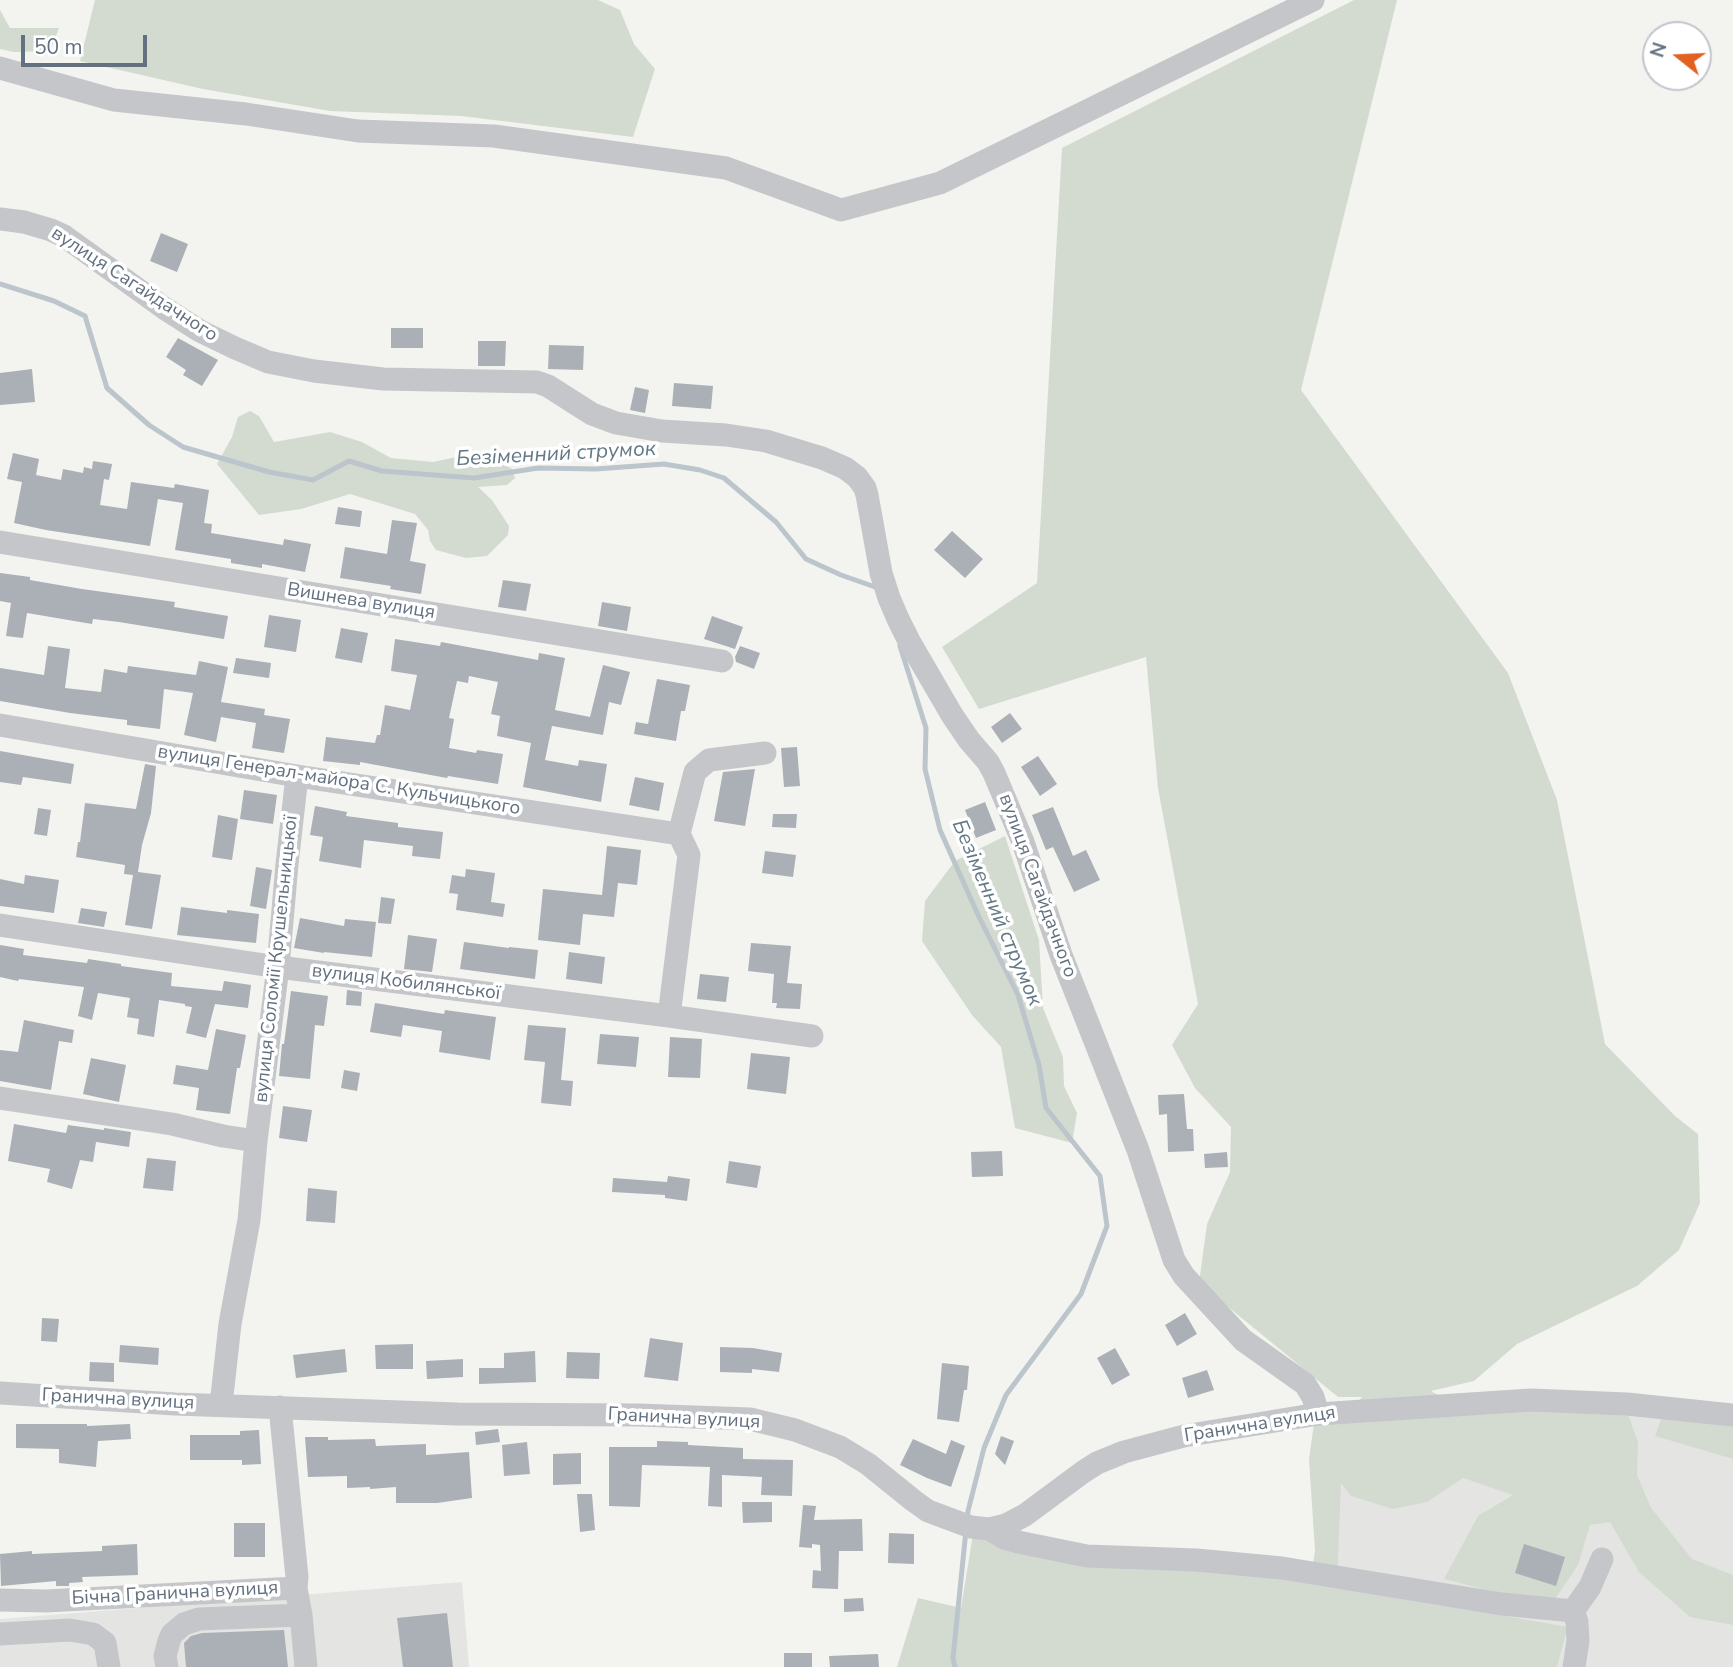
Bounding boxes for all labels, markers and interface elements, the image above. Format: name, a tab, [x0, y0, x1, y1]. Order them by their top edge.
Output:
scale bar	[24, 21, 150, 65]
north arrow	[1642, 21, 1712, 91]
text: 50 m	[34, 33, 83, 61]
text: N	[1644, 39, 1673, 61]
street label: вулиця Сагайдачного	[47, 223, 221, 347]
water label: Безіменний струмок	[456, 437, 656, 473]
street label: Вишнева вулиця	[285, 579, 437, 625]
street label: вулиця Генерал-майора С. Кульчицького	[156, 741, 522, 821]
street label: вулиця Сагайдачного	[993, 791, 1081, 981]
street label: вулиця Соломії Крушельницької	[251, 814, 303, 1104]
water label: Безіменний струмок	[945, 816, 1047, 1010]
street label: вулиця Кобилянської	[310, 960, 502, 1006]
street label: Гранична вулиця	[41, 1385, 195, 1415]
street label: Гранична вулиця	[1183, 1402, 1337, 1448]
street label: Гранична вулиця	[607, 1404, 761, 1434]
street label: Бічна Гранична вулиця	[71, 1577, 279, 1611]

